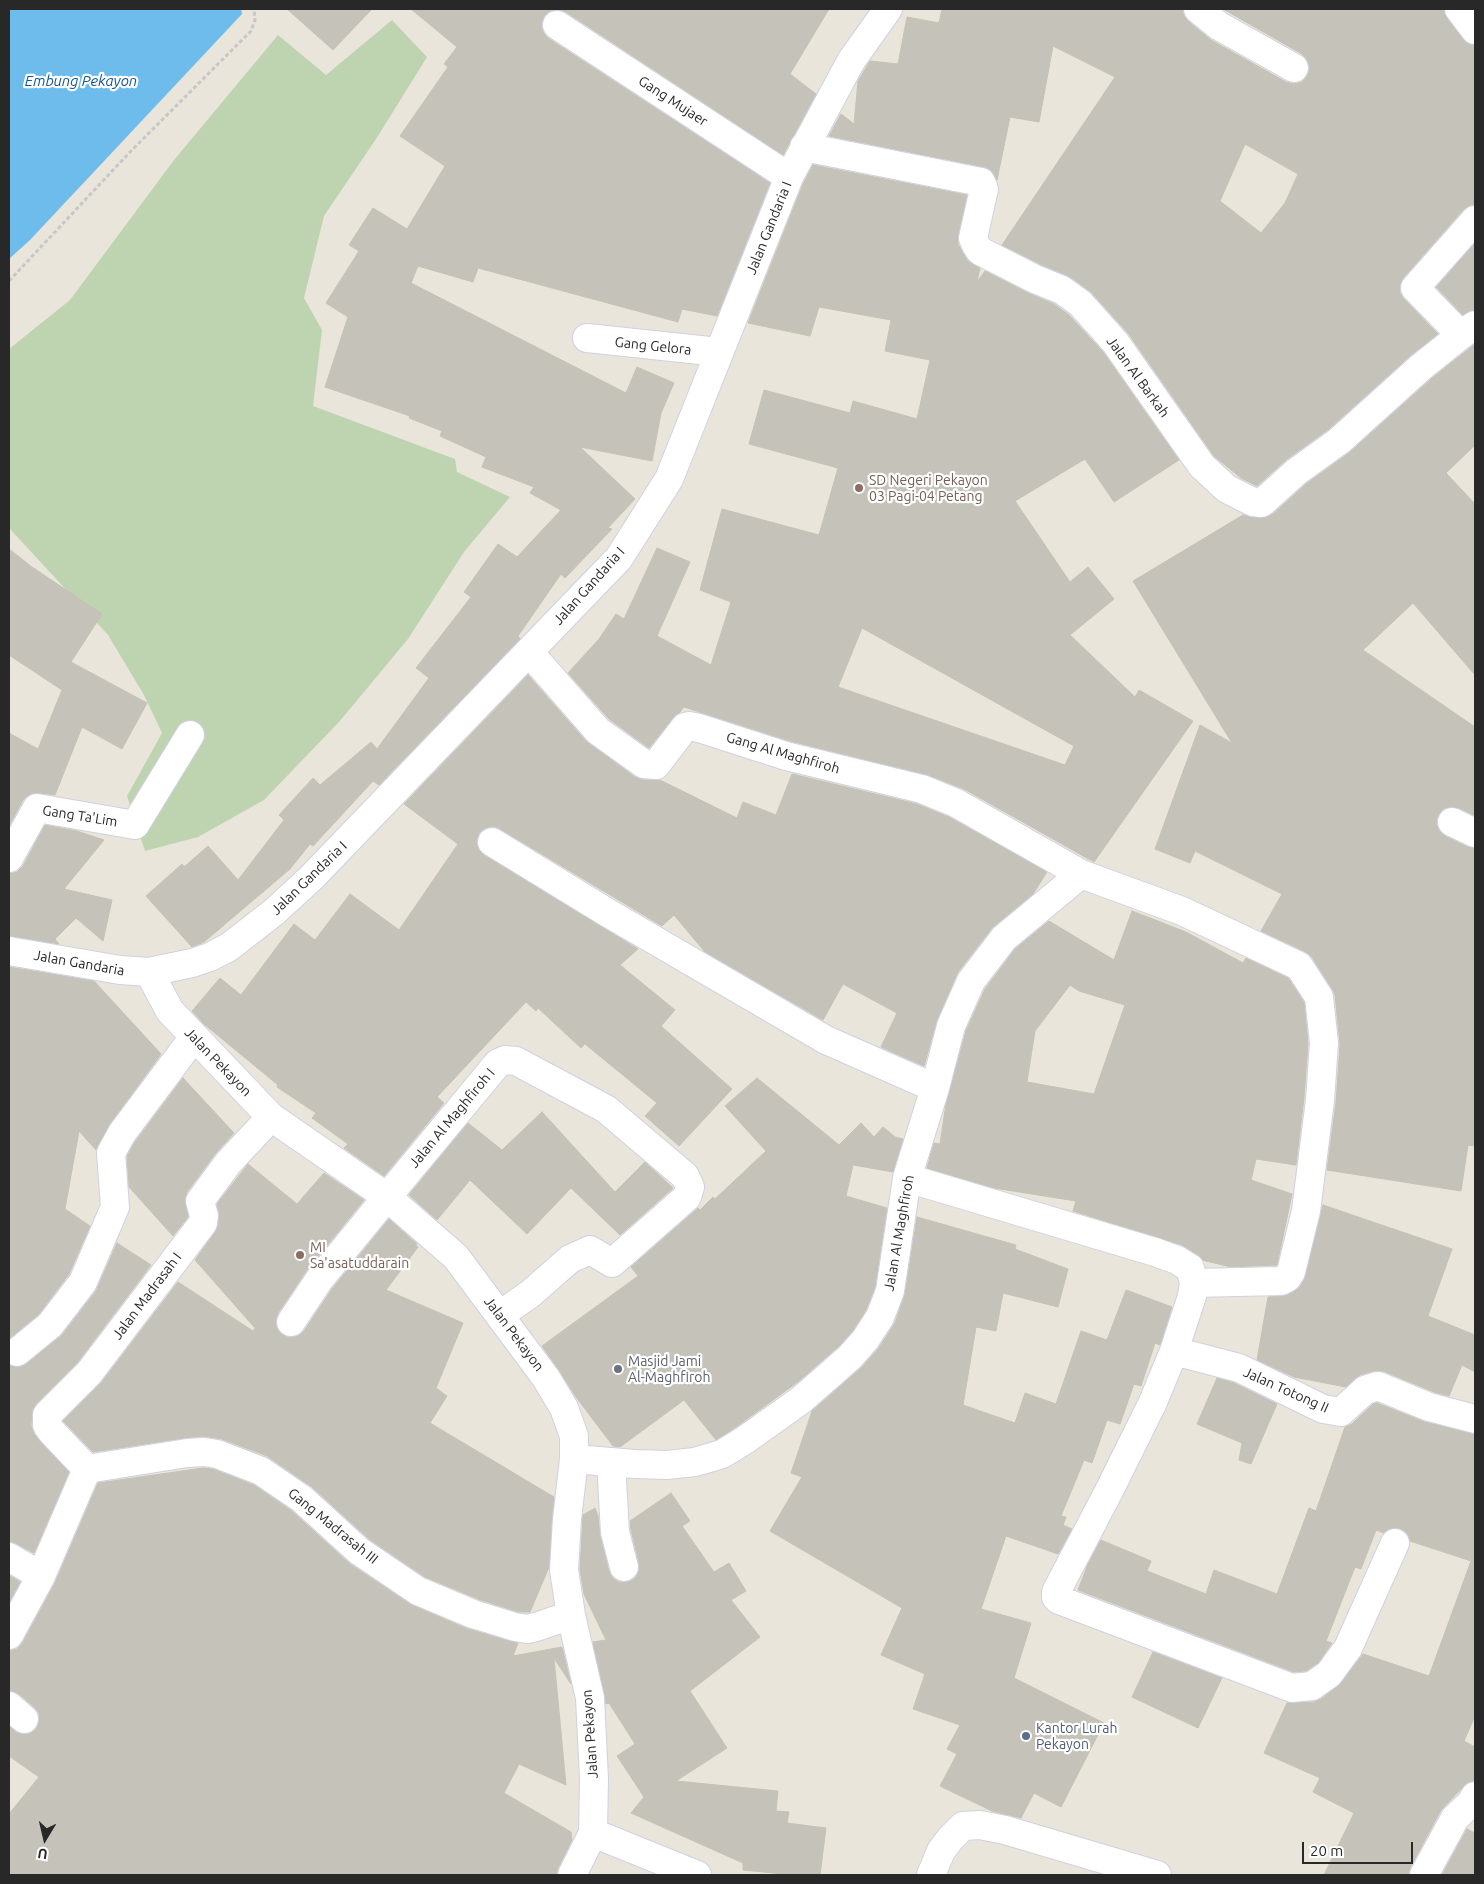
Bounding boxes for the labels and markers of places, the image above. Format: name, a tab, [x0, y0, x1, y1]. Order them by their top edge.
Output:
place label: SD Negeri Pekayon 03 Pagi-04 Petang	[869, 472, 988, 504]
marker: SD Negeri Pekayon 03 Pagi-04 Petang	[853, 482, 865, 494]
place label: MI Sa'asatuddarain	[310, 1239, 409, 1272]
marker: MI Sa'asatuddarain	[294, 1249, 306, 1261]
place label: Masjid Jami Al-Maghfiroh	[628, 1353, 710, 1385]
marker: Masjid Jami Al-Maghfiroh	[612, 1363, 624, 1375]
place label: Kantor Lurah Pekayon	[1036, 1720, 1117, 1752]
marker: Kantor Lurah Pekayon	[1020, 1730, 1032, 1742]

